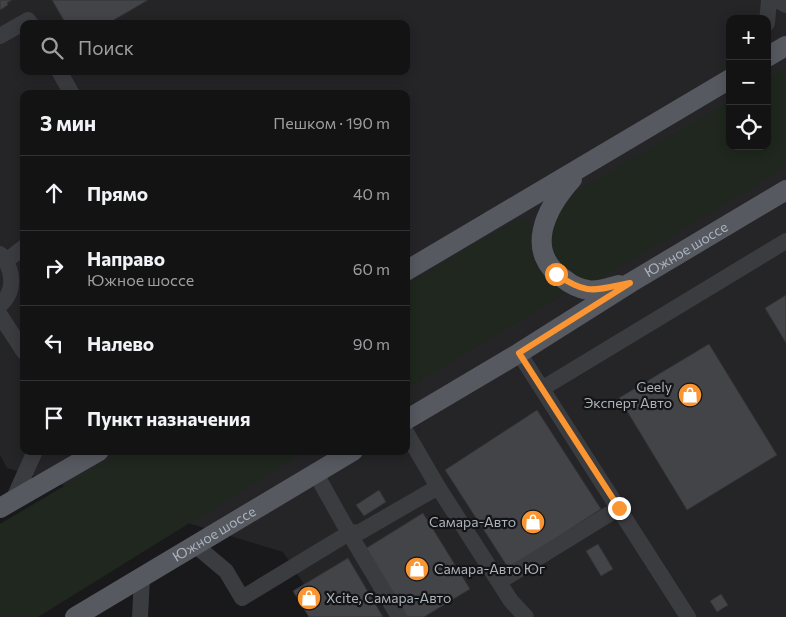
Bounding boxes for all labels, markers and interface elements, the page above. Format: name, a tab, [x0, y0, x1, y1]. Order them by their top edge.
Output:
map controls	[726, 15, 771, 150]
button: +	[726, 15, 771, 60]
search box	[20, 20, 410, 75]
icon: search	[38, 34, 66, 62]
text: Поиск	[78, 36, 134, 59]
button: −	[726, 60, 771, 105]
button: locate	[726, 105, 771, 150]
text: 3 мин	[40, 110, 96, 135]
text: Пешком · 190 m	[273, 113, 390, 132]
icon: ahead	[40, 179, 68, 207]
text: Прямо	[87, 182, 148, 205]
text: 40 m	[353, 184, 390, 203]
street label: Южное шоссе	[641, 218, 731, 280]
text: Направо	[87, 247, 165, 270]
icon: right	[40, 254, 68, 282]
text: 60 m	[353, 259, 390, 278]
route start	[545, 263, 568, 286]
text: Южное шоссе	[87, 270, 194, 289]
icon: left	[40, 329, 68, 357]
text: Налево	[87, 332, 154, 355]
text: 90 m	[353, 334, 390, 353]
place label: Geely Эксперт Авто	[584, 378, 672, 411]
shop icon: Geely Эксперт Авто	[677, 382, 703, 408]
icon: arrive	[40, 404, 68, 432]
text: Пункт назначения	[87, 407, 250, 430]
route end	[608, 497, 631, 520]
street label: Южное шоссе	[169, 502, 259, 565]
shop icon: Самара-Авто	[520, 509, 546, 535]
place label: Самара-Авто	[429, 513, 516, 530]
shop icon: Самара-Авто Юг	[404, 556, 430, 582]
place label: Самара-Авто Юг	[434, 560, 545, 577]
shop icon: Xcite, Самара-Авто	[296, 585, 322, 611]
place label: Xcite, Самара-Авто	[326, 589, 451, 606]

